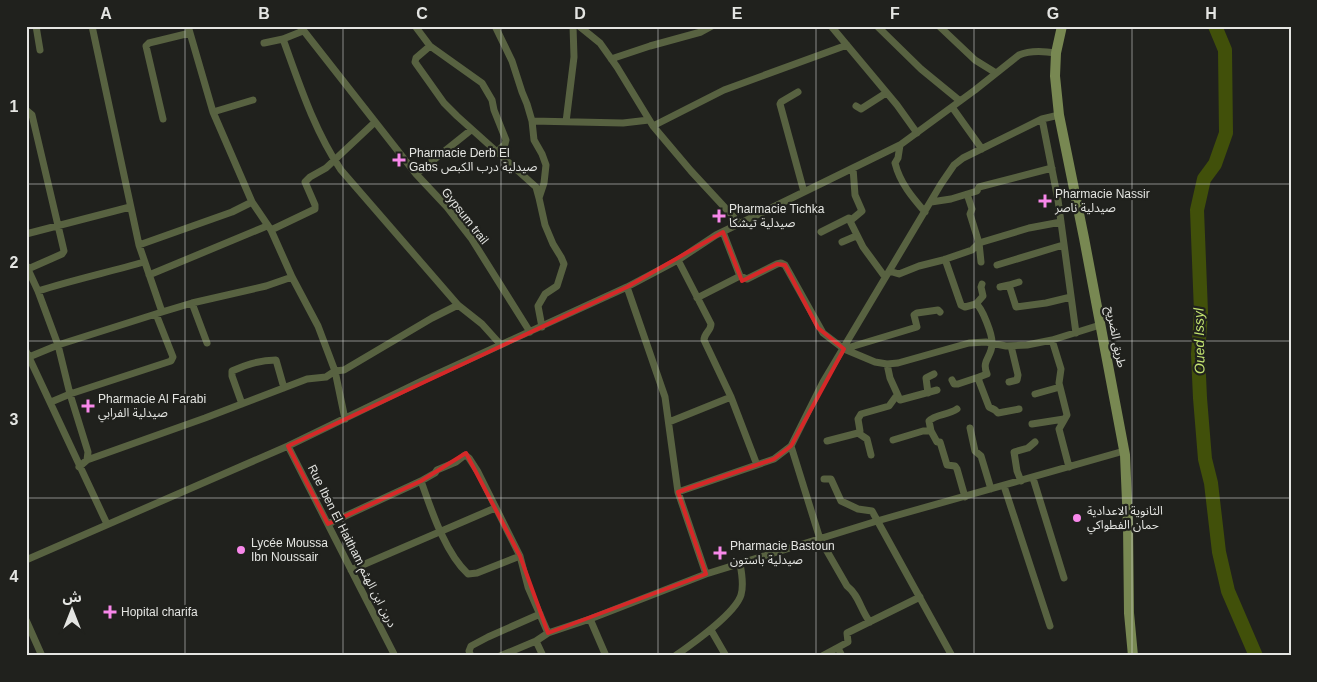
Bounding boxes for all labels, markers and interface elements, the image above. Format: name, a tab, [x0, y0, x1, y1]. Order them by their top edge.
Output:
text: A	[100, 5, 112, 22]
text: B	[258, 5, 270, 22]
text: C	[416, 5, 428, 22]
text: D	[574, 5, 586, 22]
text: E	[732, 5, 743, 22]
text: F	[890, 5, 900, 22]
text: G	[1047, 5, 1059, 22]
text: H	[1205, 5, 1217, 22]
text: 1	[10, 98, 19, 115]
place label: Pharmacie Derb El Gabs صيدلية درب الكبص	[409, 146, 537, 174]
marker: Pharmacie Derb El Gabs صيدلية درب الكبص	[393, 154, 405, 166]
street label: Gypsum trail	[439, 185, 491, 247]
place label: Pharmacie Nassir صيدلية ناصر	[1054, 187, 1150, 215]
marker: Pharmacie Nassir صيدلية ناصر	[1039, 195, 1051, 207]
place label: Pharmacie Tichka صيدلية تيشكا	[729, 202, 825, 230]
marker: Pharmacie Tichka صيدلية تيشكا	[713, 210, 725, 222]
text: 2	[10, 254, 19, 271]
street label: طريق الضريح	[1101, 305, 1129, 369]
water label: Oued Issyl	[1190, 307, 1208, 374]
place label: Pharmacie Al Farabi صيدلية الفرابي	[98, 392, 206, 423]
marker: Pharmacie Al Farabi صيدلية الفرابي	[82, 400, 94, 412]
text: 3	[10, 411, 19, 428]
street label: Rue Iben El Haitham دربن ابن الهثم	[303, 462, 399, 631]
place label: الثانوية الاعدادية حمان الفطواكي	[1087, 504, 1163, 535]
marker: الثانوية الاعدادية حمان الفطواكي	[1071, 512, 1083, 524]
place label: Lycée Moussa Ibn Noussair	[251, 536, 328, 564]
place label: Pharmacie Bastoun صيدلية باستون	[730, 539, 835, 567]
marker: Lycée Moussa Ibn Noussair	[235, 544, 247, 556]
marker: Pharmacie Bastoun صيدلية باستون	[714, 547, 726, 559]
text: 4	[10, 568, 19, 585]
north arrow	[48, 584, 98, 634]
text: ش	[62, 589, 82, 605]
marker: Hopital charifa	[103, 605, 117, 619]
place label: Hopital charifa	[121, 605, 198, 619]

